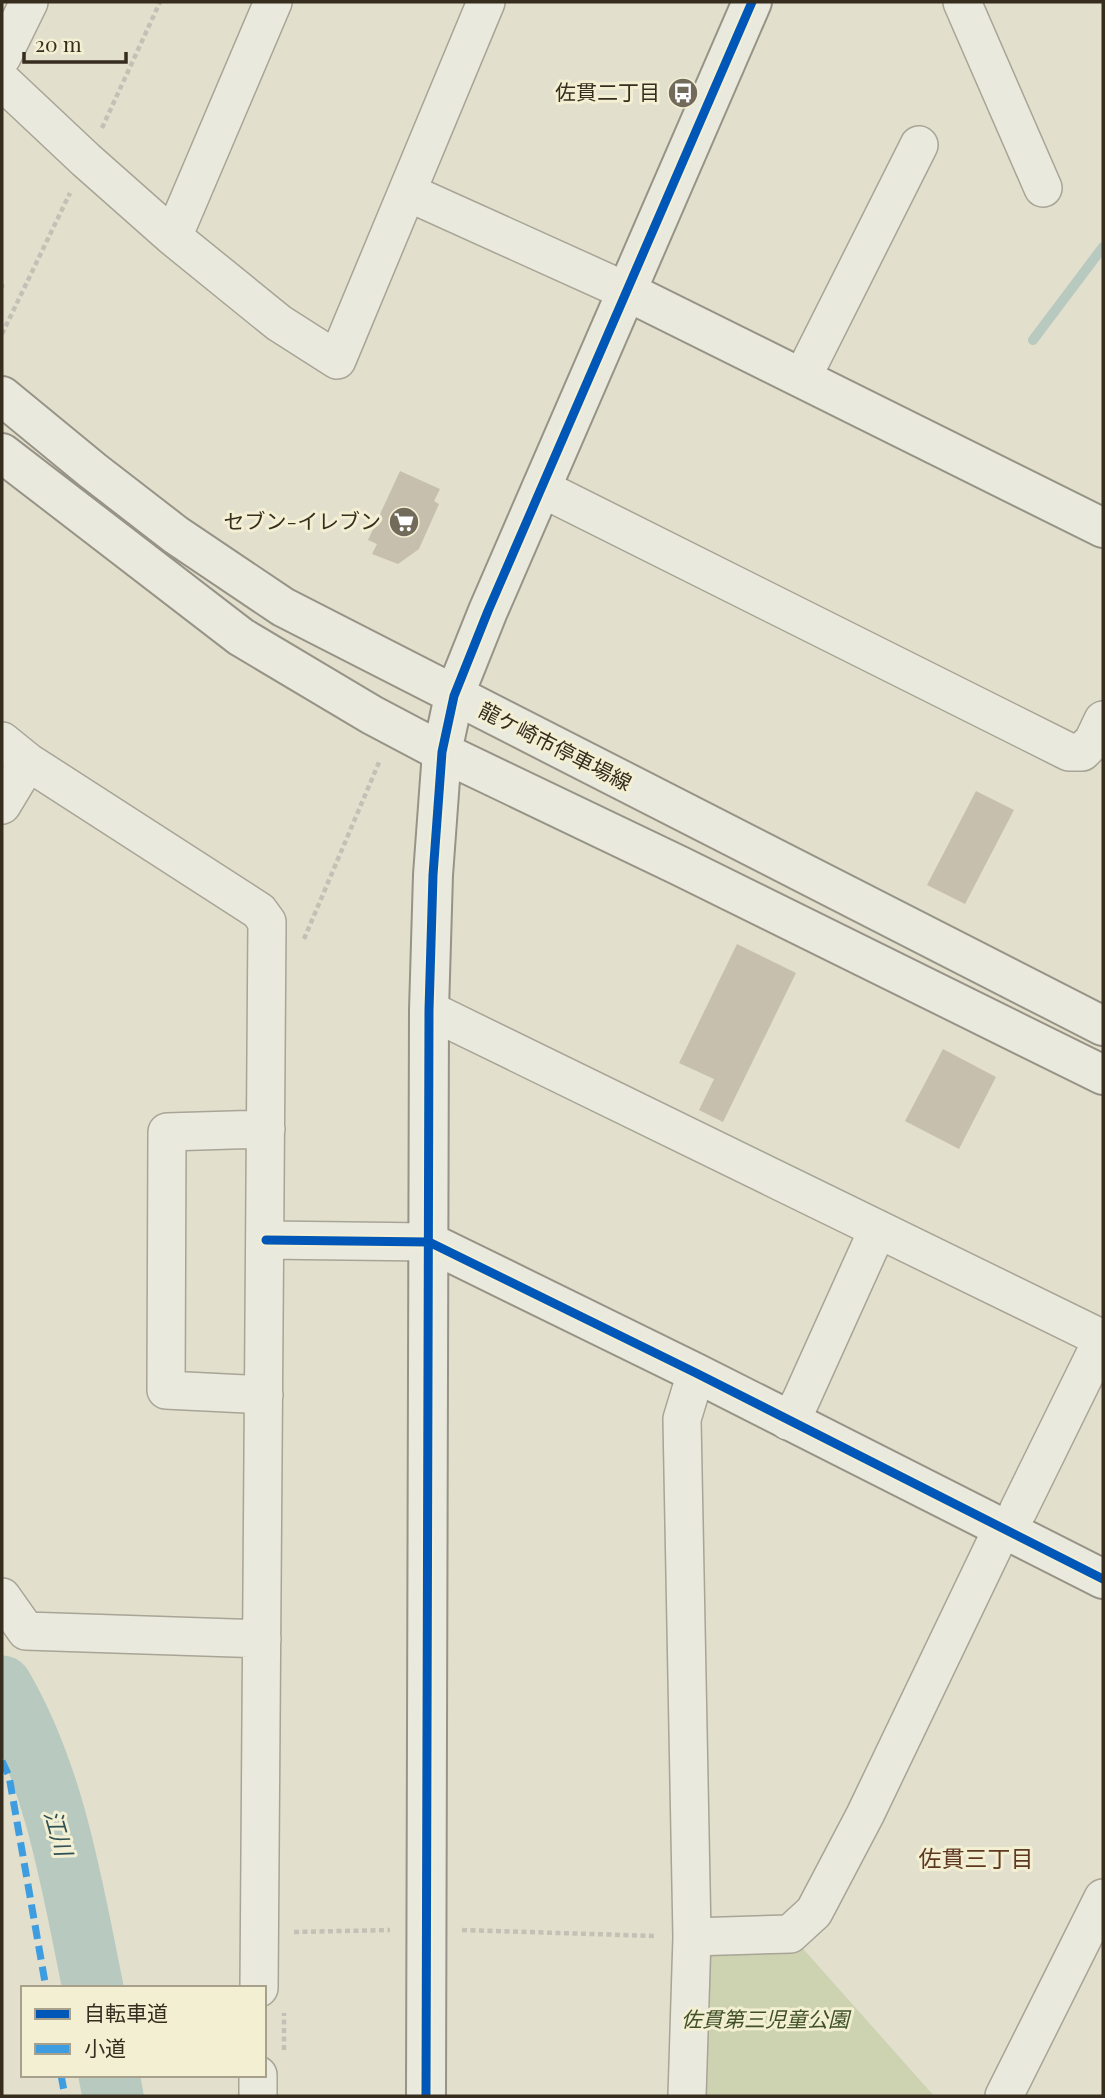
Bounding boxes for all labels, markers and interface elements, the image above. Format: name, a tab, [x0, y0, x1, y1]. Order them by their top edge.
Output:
scale bar	[24, 21, 126, 65]
text: 20 m	[35, 29, 82, 57]
bus stop icon: 佐貫二丁目	[666, 76, 700, 110]
place label: 佐貫二丁目	[555, 77, 660, 105]
supermarket icon: セブン-イレブン	[387, 505, 421, 539]
place label: セブン-イレブン	[224, 506, 381, 534]
street label: 龍ケ崎市停車場線	[475, 695, 637, 796]
water label: 江川	[38, 1806, 82, 1862]
district label: 佐貫三丁目	[919, 1842, 1034, 1873]
legend	[21, 1986, 266, 2077]
text: 自転車道	[84, 1998, 168, 2026]
park label: 佐貫第三児童公園	[681, 2004, 852, 2032]
text: 小道	[84, 2033, 126, 2061]

